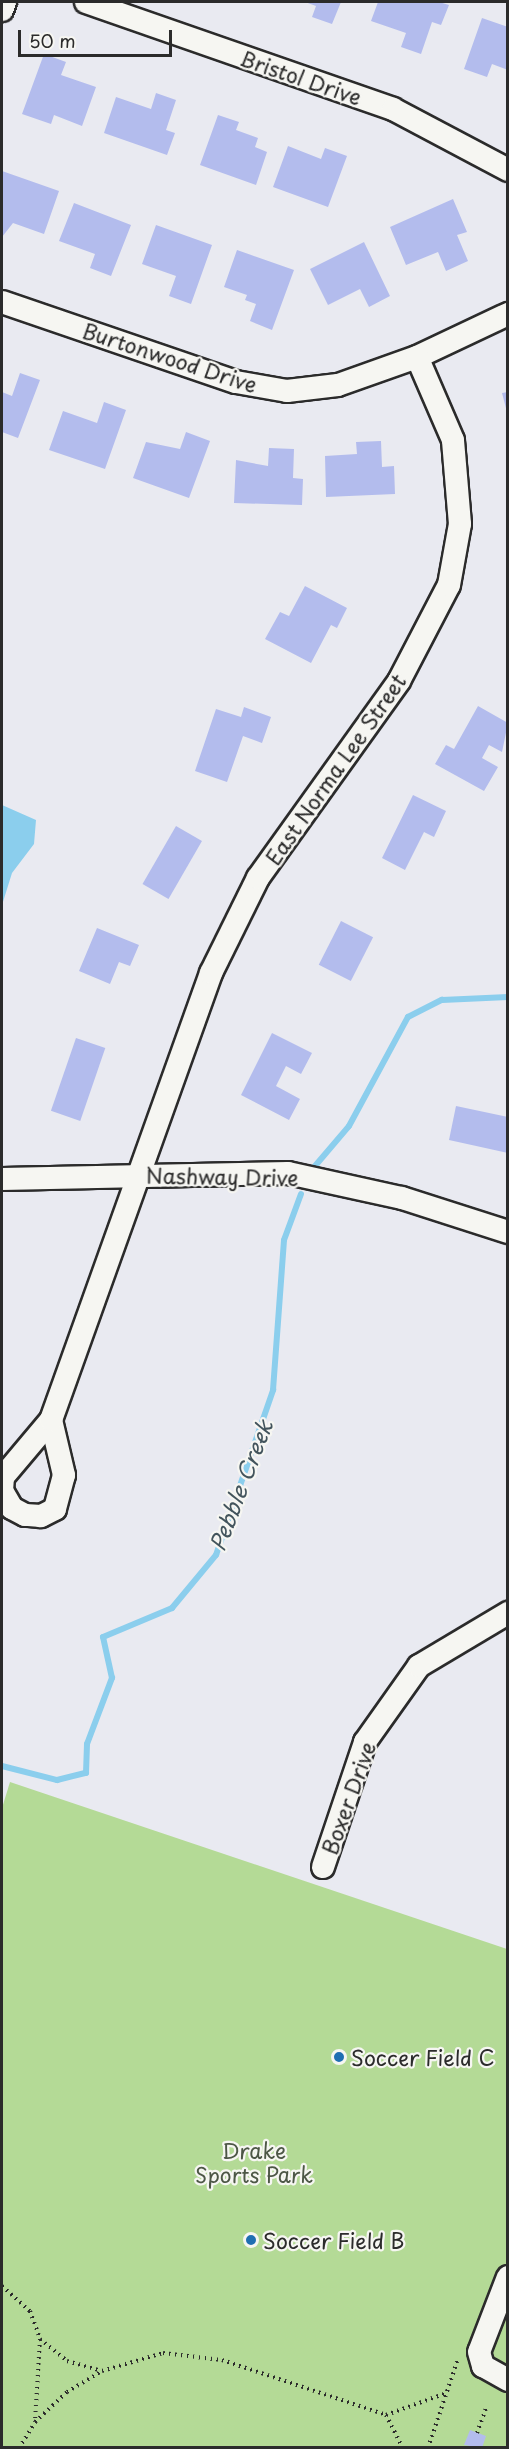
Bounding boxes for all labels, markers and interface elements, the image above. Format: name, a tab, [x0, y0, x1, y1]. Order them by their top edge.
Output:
scale bar	[21, 18, 176, 56]
text: 50 m	[29, 27, 76, 54]
street label: Bristol Drive	[237, 44, 365, 110]
street label: Burtonwood Drive	[79, 317, 261, 397]
street label: East Norma Lee Street	[258, 667, 412, 871]
street label: Nashway Drive	[145, 1162, 299, 1190]
water label: Pebble Creek	[203, 1415, 277, 1555]
street label: Boxer Drive	[316, 1738, 380, 1858]
place label: Soccer Field C	[351, 2044, 496, 2070]
marker: Soccer Field C	[332, 2050, 346, 2064]
park label: Drake Sports Park	[195, 2137, 313, 2187]
place label: Soccer Field B	[263, 2227, 405, 2253]
marker: Soccer Field B	[244, 2233, 258, 2247]

